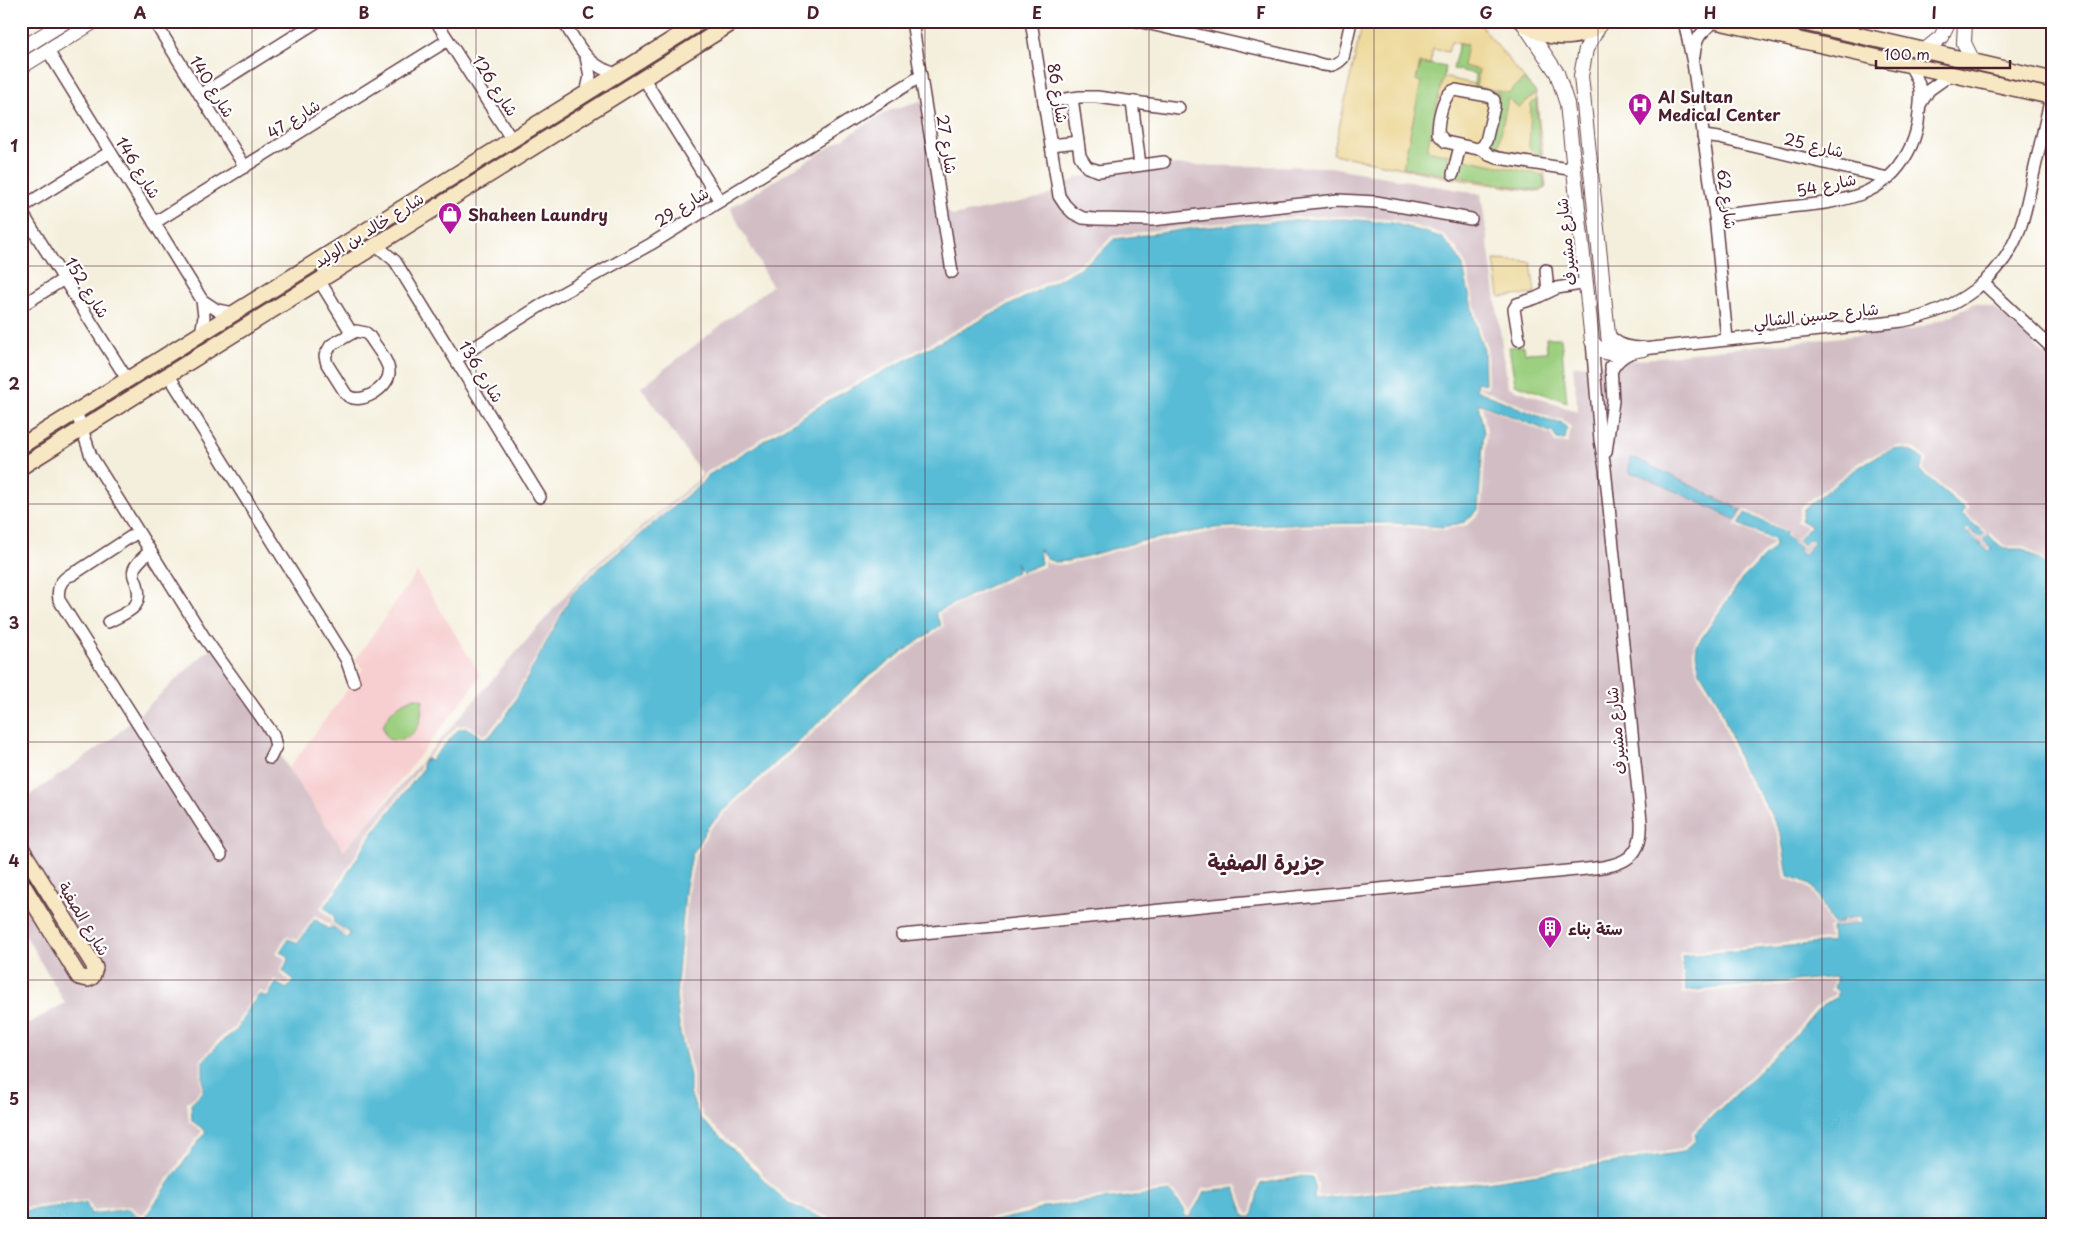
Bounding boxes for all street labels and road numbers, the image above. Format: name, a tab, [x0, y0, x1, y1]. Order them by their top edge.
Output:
street label: شارع 140	[184, 50, 242, 122]
street label: شارع 126	[466, 50, 525, 121]
street label: شارع 86	[1041, 61, 1076, 125]
street label: شارع 47	[262, 92, 325, 145]
street label: شارع 27	[930, 113, 965, 176]
street label: شارع 25	[1781, 125, 1846, 164]
street label: شارع 146	[110, 131, 167, 203]
street label: شارع 54	[1794, 166, 1858, 203]
street label: شارع 62	[1711, 167, 1744, 231]
street label: شارع 29	[649, 180, 713, 233]
street label: شارع خالد بن الوليد	[308, 185, 428, 274]
street label: شارع مشيرف	[1548, 197, 1583, 287]
street label: شارع 152	[59, 252, 116, 323]
street label: شارع حسين الشالي	[1752, 295, 1880, 337]
street label: شارع 136	[453, 335, 510, 407]
street label: شارع مشيرف	[1598, 686, 1633, 776]
street label: شارع الصفية	[53, 876, 117, 960]

